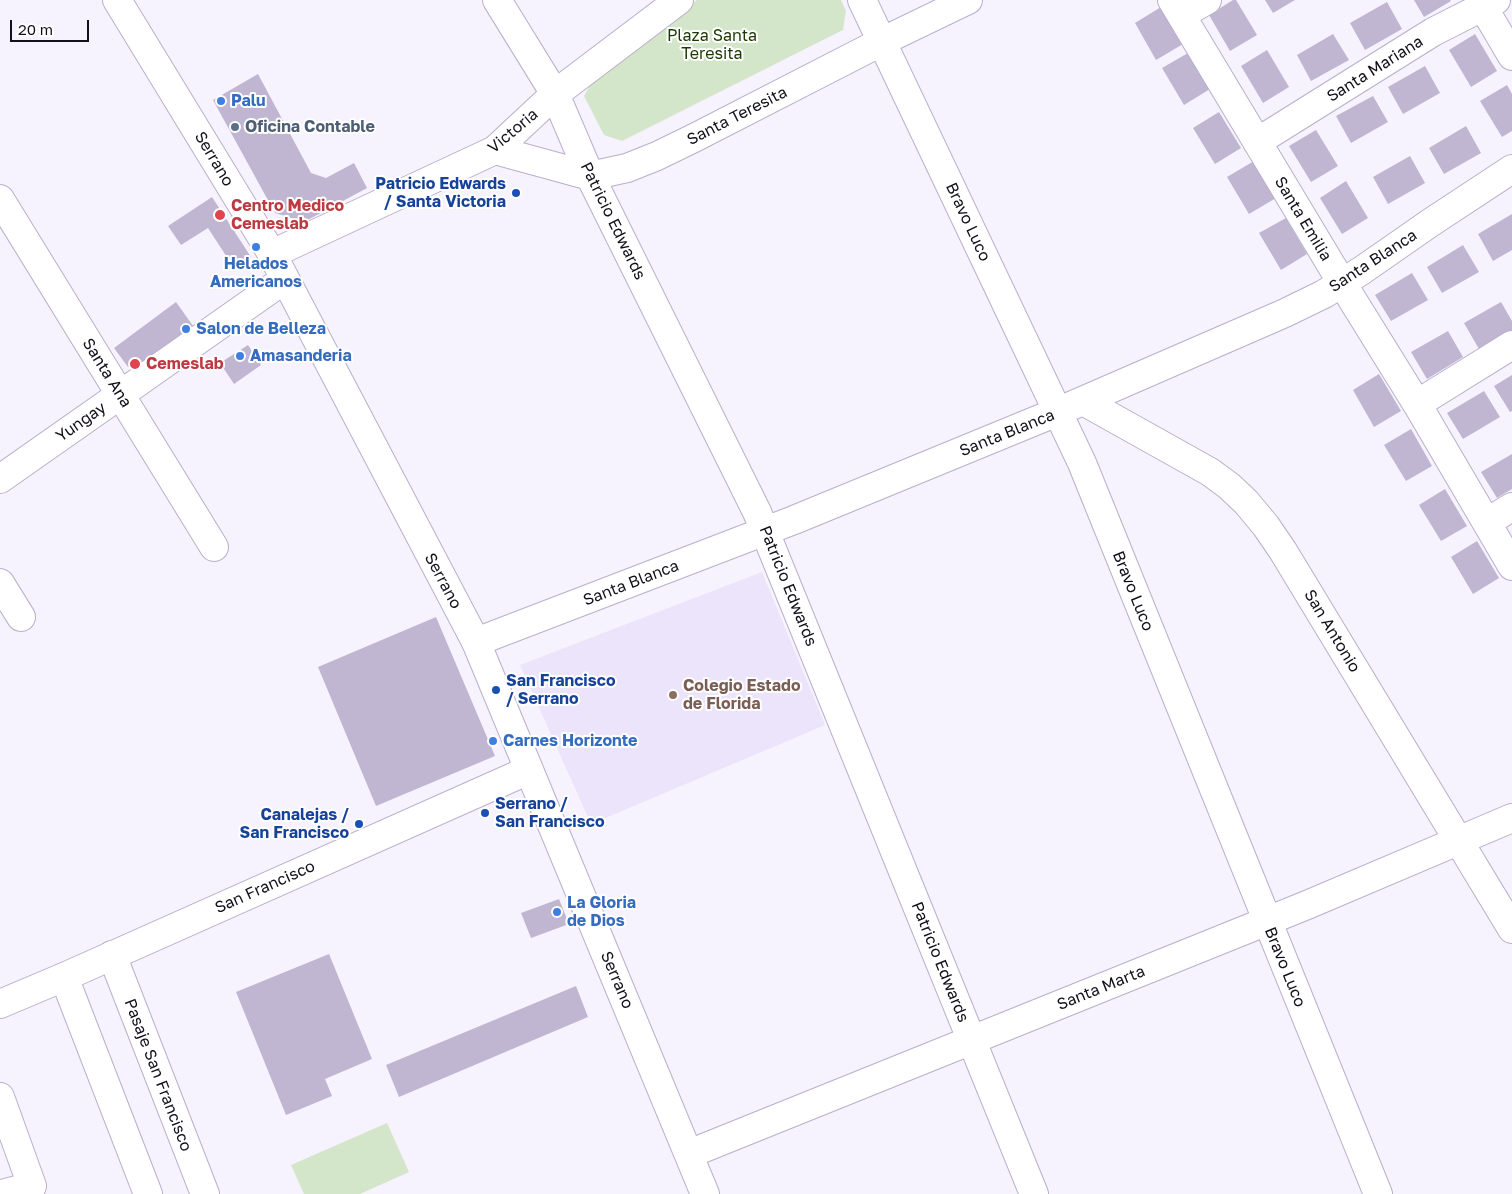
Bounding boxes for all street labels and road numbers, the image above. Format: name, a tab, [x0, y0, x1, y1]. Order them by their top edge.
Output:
street label: Santa Mariana	[1323, 32, 1427, 106]
street label: Santa Teresita	[684, 83, 790, 149]
street label: Victoria	[484, 105, 542, 157]
street label: Serrano	[190, 128, 238, 190]
street label: Patricio Edwards	[576, 159, 650, 283]
street label: Santa Emilia	[1270, 173, 1336, 265]
street label: Bravo Luco	[941, 180, 995, 264]
street label: Santa Blanca	[1325, 225, 1421, 297]
street label: Santa Ana	[78, 335, 136, 411]
street label: Yungay	[52, 398, 110, 446]
street label: Santa Blanca	[957, 405, 1057, 461]
street label: Patricio Edwards	[755, 523, 821, 649]
street label: Bravo Luco	[1108, 548, 1158, 634]
street label: Serrano	[420, 550, 466, 612]
street label: Santa Blanca	[580, 556, 682, 610]
street label: San Antonio	[1300, 586, 1364, 676]
street label: San Francisco	[212, 856, 318, 918]
street label: Patricio Edwards	[907, 899, 973, 1025]
street label: Bravo Luco	[1260, 924, 1310, 1010]
street label: Serrano	[596, 948, 638, 1012]
street label: Santa Marta	[1054, 962, 1148, 1014]
street label: Pasaje San Francisco	[120, 996, 196, 1154]

